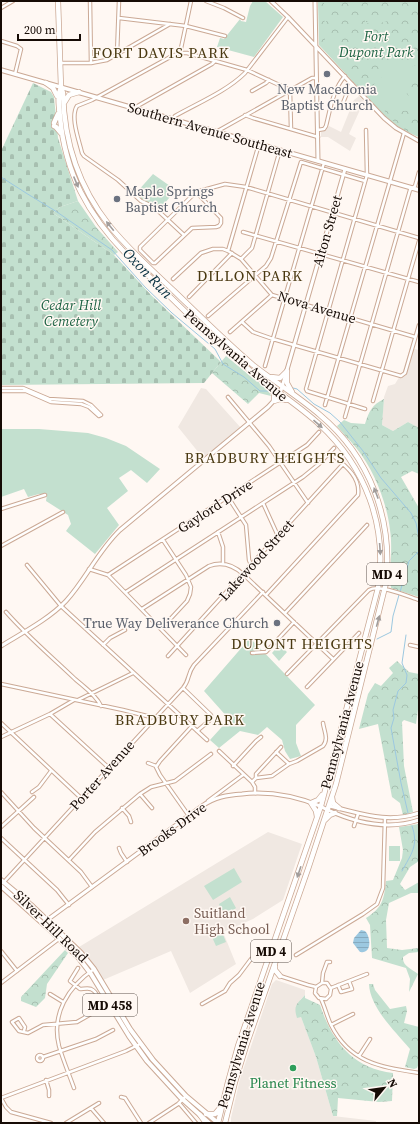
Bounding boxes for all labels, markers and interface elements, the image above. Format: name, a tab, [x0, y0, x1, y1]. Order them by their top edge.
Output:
scale bar	[18, 16, 80, 42]
text: 200 m	[24, 22, 56, 38]
park label: Fort Dupont Park	[338, 26, 414, 62]
district label: FORT DAVIS PARK	[92, 42, 230, 63]
marker: New Macedonia Baptist Church	[322, 69, 332, 79]
place label: New Macedonia Baptist Church	[277, 79, 378, 115]
street label: Southern Avenue Southeast	[125, 97, 295, 163]
one-way arrow	[73, 176, 79, 187]
place label: Maple Springs Baptist Church	[125, 181, 218, 217]
street label: Alton Street	[307, 192, 347, 269]
marker: Maple Springs Baptist Church	[112, 194, 122, 204]
one-way arrow	[106, 221, 115, 232]
water label: Oxon Run	[118, 243, 178, 304]
district label: DILLON PARK	[197, 265, 303, 286]
street label: Nova Avenue	[275, 286, 359, 328]
park label: Cedar Hill Cemetery	[41, 295, 101, 331]
street label: Pennsylvania Avenue	[180, 304, 292, 406]
one-way arrow	[313, 419, 324, 428]
district label: BRADBURY HEIGHTS	[185, 447, 345, 468]
street label: Gaylord Drive	[173, 474, 257, 538]
one-way arrow	[372, 487, 378, 499]
street label: Lakewood Street	[214, 515, 298, 605]
one-way arrow	[377, 543, 383, 556]
road number: MD 4	[367, 563, 407, 585]
place label: True Way Deliverance Church	[83, 613, 269, 633]
one-way arrow	[375, 614, 381, 627]
marker: True Way Deliverance Church	[272, 618, 282, 628]
district label: DUPONT HEIGHTS	[231, 633, 373, 654]
street label: Pennsylvania Avenue	[315, 659, 369, 791]
district label: BRADBURY PARK	[115, 709, 245, 730]
street label: Porter Avenue	[65, 735, 139, 815]
street label: Brooks Drive	[134, 797, 210, 861]
one-way arrow	[296, 867, 302, 879]
street label: Silver Hill Road	[9, 885, 93, 967]
place label: Suitland High School	[194, 903, 270, 939]
marker: Suitland High School	[181, 916, 191, 926]
road number: MD 4	[251, 940, 291, 962]
street label: Pennsylvania Avenue	[212, 979, 270, 1111]
road number: MD 458	[83, 994, 137, 1016]
marker: Planet Fitness	[288, 1063, 298, 1073]
north arrow	[364, 1068, 404, 1108]
place label: Planet Fitness	[249, 1073, 337, 1093]
text: N	[384, 1076, 401, 1091]

